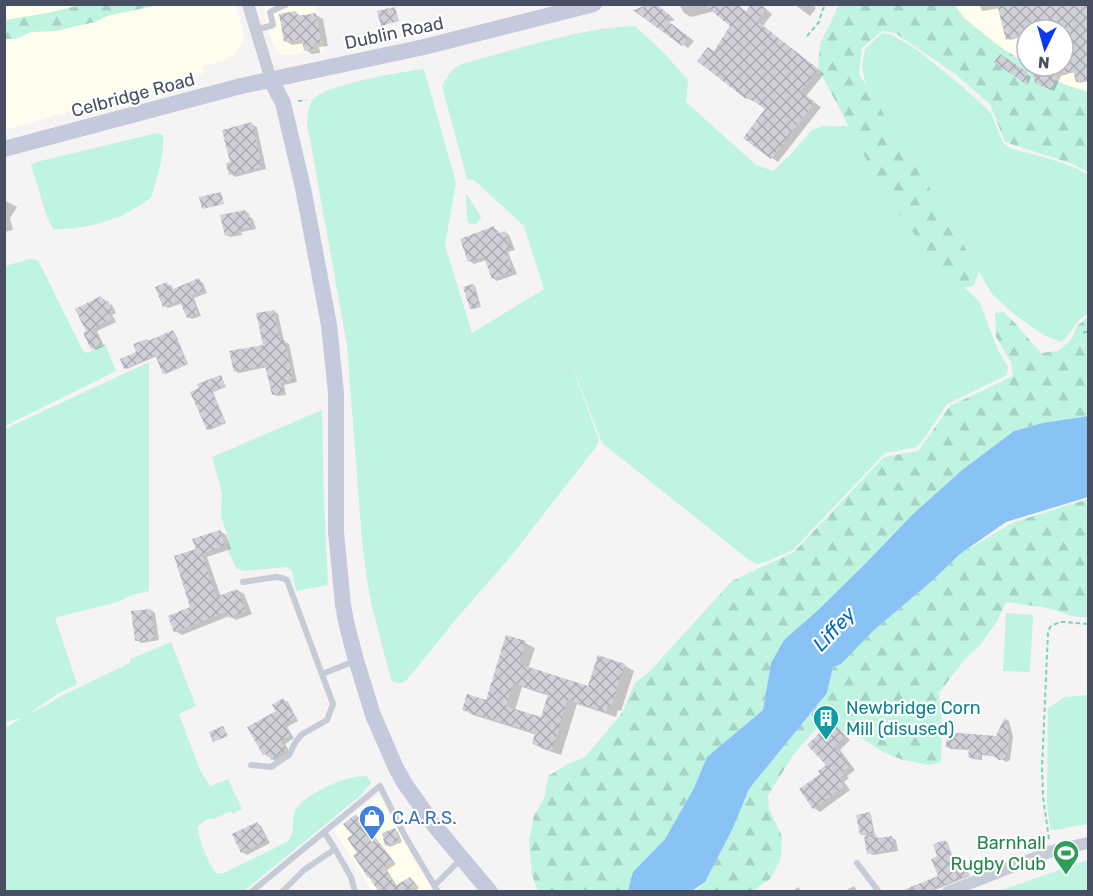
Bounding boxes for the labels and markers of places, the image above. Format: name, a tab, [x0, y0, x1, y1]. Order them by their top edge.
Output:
place label: Newbridge Corn Mill (disused)	[846, 697, 981, 740]
building icon: Newbridge Corn Mill (disused)	[811, 703, 841, 741]
shop icon: C.A.R.S.	[357, 803, 387, 841]
place label: C.A.R.S.	[392, 807, 457, 829]
place label: Barnhall Rugby Club	[950, 832, 1046, 875]
sports icon: Barnhall Rugby Club	[1051, 838, 1081, 876]

